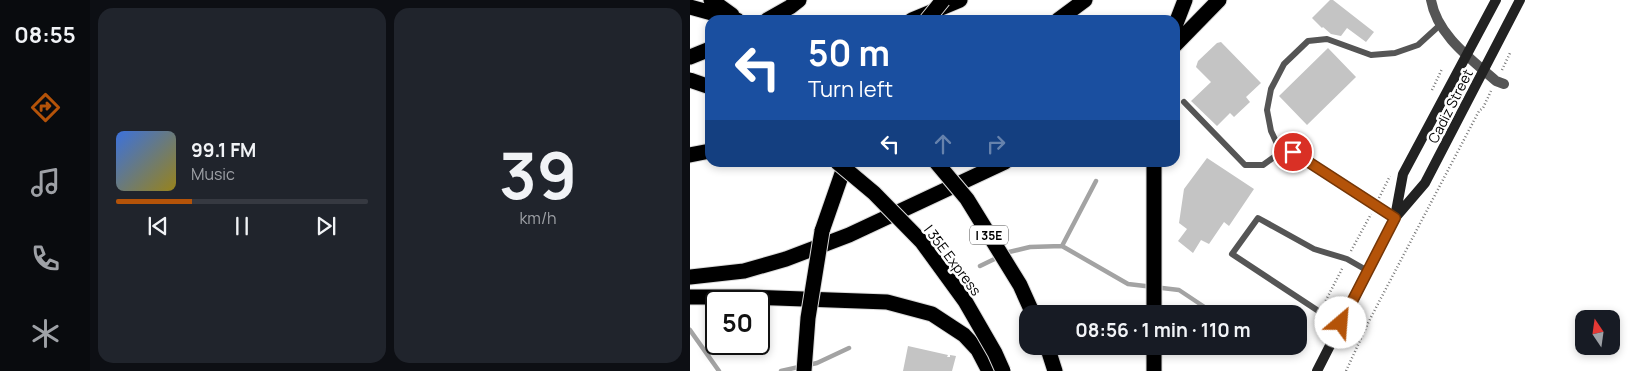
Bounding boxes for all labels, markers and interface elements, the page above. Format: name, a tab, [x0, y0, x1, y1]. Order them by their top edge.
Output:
text: 08:55	[14, 20, 76, 50]
text: 50 m	[808, 29, 890, 77]
icon: left	[725, 35, 790, 100]
street label: Cadiz Street	[1423, 65, 1477, 146]
text: Turn left	[808, 74, 893, 104]
icon: directions	[28, 90, 63, 125]
text: 39	[499, 130, 577, 219]
icon: left	[876, 130, 904, 158]
icon: ahead	[929, 130, 957, 158]
icon: right	[982, 130, 1010, 158]
pin	[1272, 131, 1314, 173]
text: 99.1 FM	[191, 137, 256, 163]
icon: arrive	[1279, 138, 1307, 166]
text: Music	[191, 163, 235, 185]
icon: music	[28, 165, 63, 200]
text: km/h	[519, 207, 557, 229]
icon: previous	[144, 212, 172, 240]
icon: pause	[228, 212, 256, 240]
icon: next	[312, 212, 340, 240]
street label: I 35E Express	[920, 221, 986, 299]
road number: I 35E	[970, 226, 1008, 244]
icon: phone	[28, 241, 63, 276]
speed limit sign: 50	[705, 290, 770, 355]
position arrow	[1314, 296, 1366, 348]
north arrow	[1575, 310, 1620, 355]
map controls	[1575, 310, 1620, 355]
icon: climate	[28, 316, 63, 351]
text: 08:56 · 1 min · 110 m	[1075, 317, 1251, 343]

